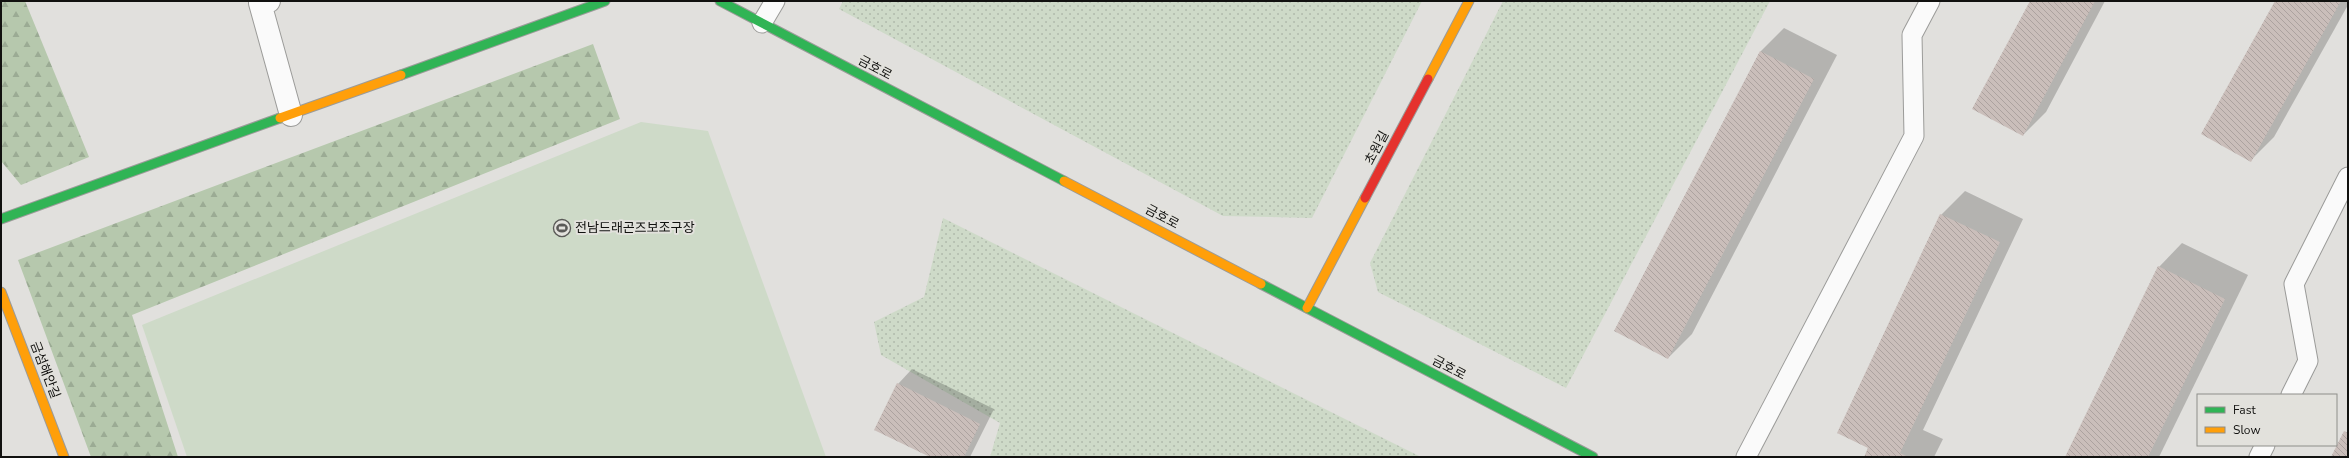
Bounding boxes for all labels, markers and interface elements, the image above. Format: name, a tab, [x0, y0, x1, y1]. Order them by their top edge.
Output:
street label: 금호로	[855, 52, 895, 84]
street label: 초원길	[1361, 128, 1393, 168]
street label: 금호로	[1142, 201, 1182, 233]
sports icon: 전남드래곤즈보조구장	[552, 218, 572, 238]
place label: 전남드래곤즈보조구장	[575, 219, 695, 237]
street label: 금섬해안길	[26, 339, 64, 401]
street label: 금호로	[1429, 352, 1469, 384]
legend	[2197, 394, 2337, 446]
text: Fast	[2233, 402, 2256, 418]
text: Slow	[2233, 422, 2261, 438]

